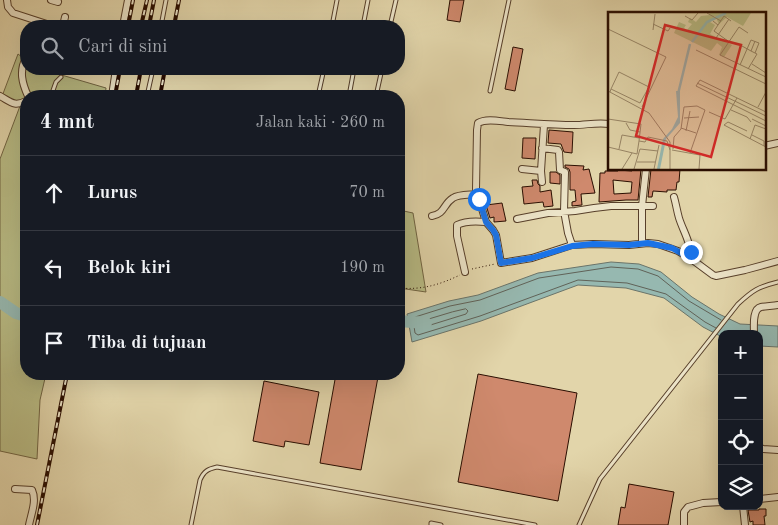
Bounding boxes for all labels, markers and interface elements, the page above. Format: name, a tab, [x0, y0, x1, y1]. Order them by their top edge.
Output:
inset map	[608, 12, 766, 170]
search box	[20, 20, 405, 75]
icon: search	[38, 34, 66, 62]
text: Cari di sini	[78, 38, 168, 57]
text: 4 mnt	[40, 112, 94, 133]
text: Jalan kaki · 260 m	[256, 115, 385, 131]
icon: ahead	[40, 179, 68, 207]
text: Lurus	[87, 184, 137, 203]
text: 70 m	[349, 185, 385, 201]
route start	[468, 188, 491, 211]
route end	[680, 241, 703, 264]
icon: left	[40, 254, 68, 282]
text: Belok kiri	[87, 259, 171, 278]
text: 190 m	[340, 260, 385, 276]
icon: arrive	[40, 329, 68, 357]
map controls	[718, 330, 763, 510]
button: +	[718, 330, 763, 375]
text: Tiba di tujuan	[87, 334, 207, 353]
button: −	[718, 375, 763, 420]
button: locate	[718, 420, 763, 465]
button: layers	[718, 465, 763, 510]

